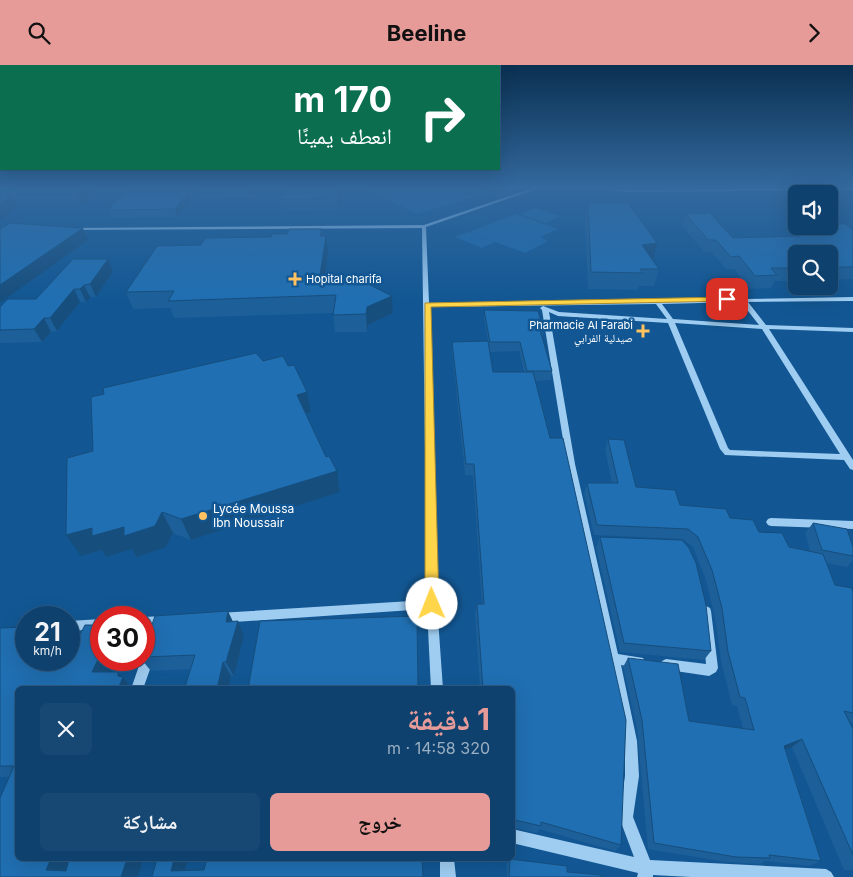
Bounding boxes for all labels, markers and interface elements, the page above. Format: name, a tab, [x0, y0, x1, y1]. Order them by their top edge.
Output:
icon: search	[25, 19, 53, 47]
icon: forward	[800, 19, 828, 47]
text: Beeline	[387, 20, 466, 46]
text: 170 m	[293, 78, 392, 120]
icon: right	[410, 85, 475, 150]
text: انعطف يمينًا	[297, 123, 392, 149]
map controls	[788, 185, 838, 295]
button: sound	[788, 185, 838, 235]
button: search	[788, 245, 838, 295]
marker: Hopital charifa	[288, 272, 302, 286]
place label: Hopital charifa	[306, 272, 382, 286]
pin	[706, 278, 748, 320]
icon: arrive	[713, 285, 741, 313]
place label: Pharmacie Al Farabi صيدلية الفرابي	[529, 318, 633, 347]
marker: Pharmacie Al Farabi صيدلية الفرابي	[637, 325, 649, 337]
place label: Lycée Moussa Ibn Noussair	[213, 501, 294, 530]
marker: Lycée Moussa Ibn Noussair	[197, 510, 209, 522]
position arrow	[405, 577, 457, 629]
speed limit sign: 30	[90, 606, 155, 671]
text: 21	[34, 617, 61, 647]
text: km/h	[33, 643, 62, 658]
text: 1 دقيقة	[407, 701, 490, 737]
button: close	[40, 703, 92, 755]
text: 320 m · 14:58	[387, 738, 490, 758]
button: مشاركة	[40, 793, 260, 851]
button: خروج	[270, 793, 490, 851]

